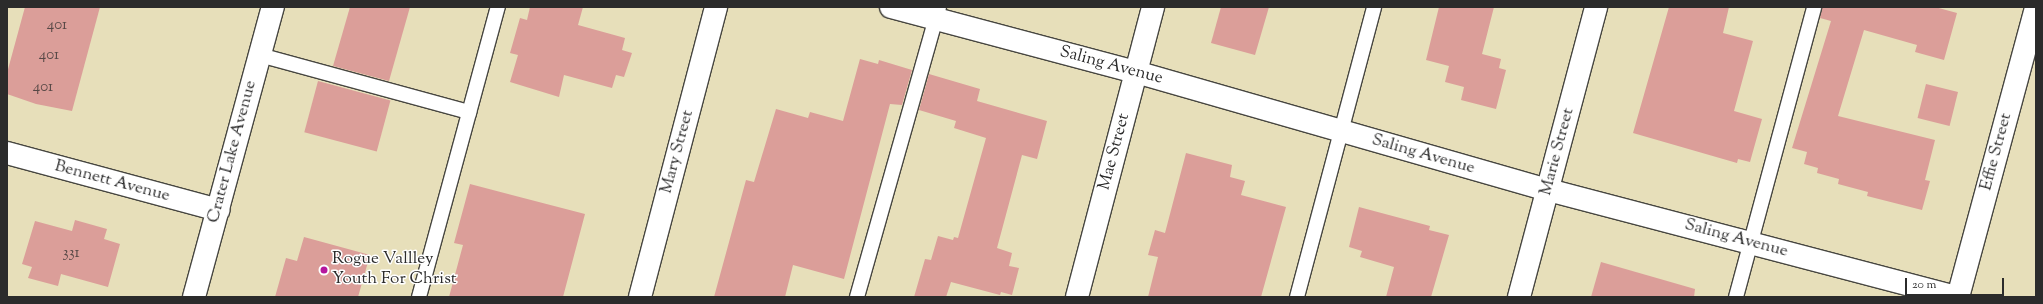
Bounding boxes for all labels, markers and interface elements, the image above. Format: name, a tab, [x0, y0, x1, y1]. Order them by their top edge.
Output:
house number: 401	[47, 17, 67, 35]
street label: Saling Avenue	[1057, 42, 1165, 90]
house number: 401	[39, 47, 59, 65]
house number: 401	[33, 79, 53, 97]
street label: Crater Lake Avenue	[204, 79, 262, 225]
street label: Marie Street	[1537, 106, 1579, 198]
street label: Mary Street	[657, 108, 699, 196]
street label: Mae Street	[1095, 111, 1135, 193]
street label: Effie Street	[1977, 111, 2017, 193]
street label: Saling Avenue	[1369, 131, 1477, 179]
street label: Bennett Avenue	[52, 157, 172, 207]
street label: Saling Avenue	[1682, 215, 1790, 263]
house number: 331	[62, 245, 80, 263]
place label: Rogue Vallley Youth For Christ	[332, 250, 457, 290]
marker: Rogue Vallley Youth For Christ	[319, 265, 329, 275]
scale bar	[1907, 270, 2006, 296]
text: 20 m	[1912, 276, 1936, 294]

